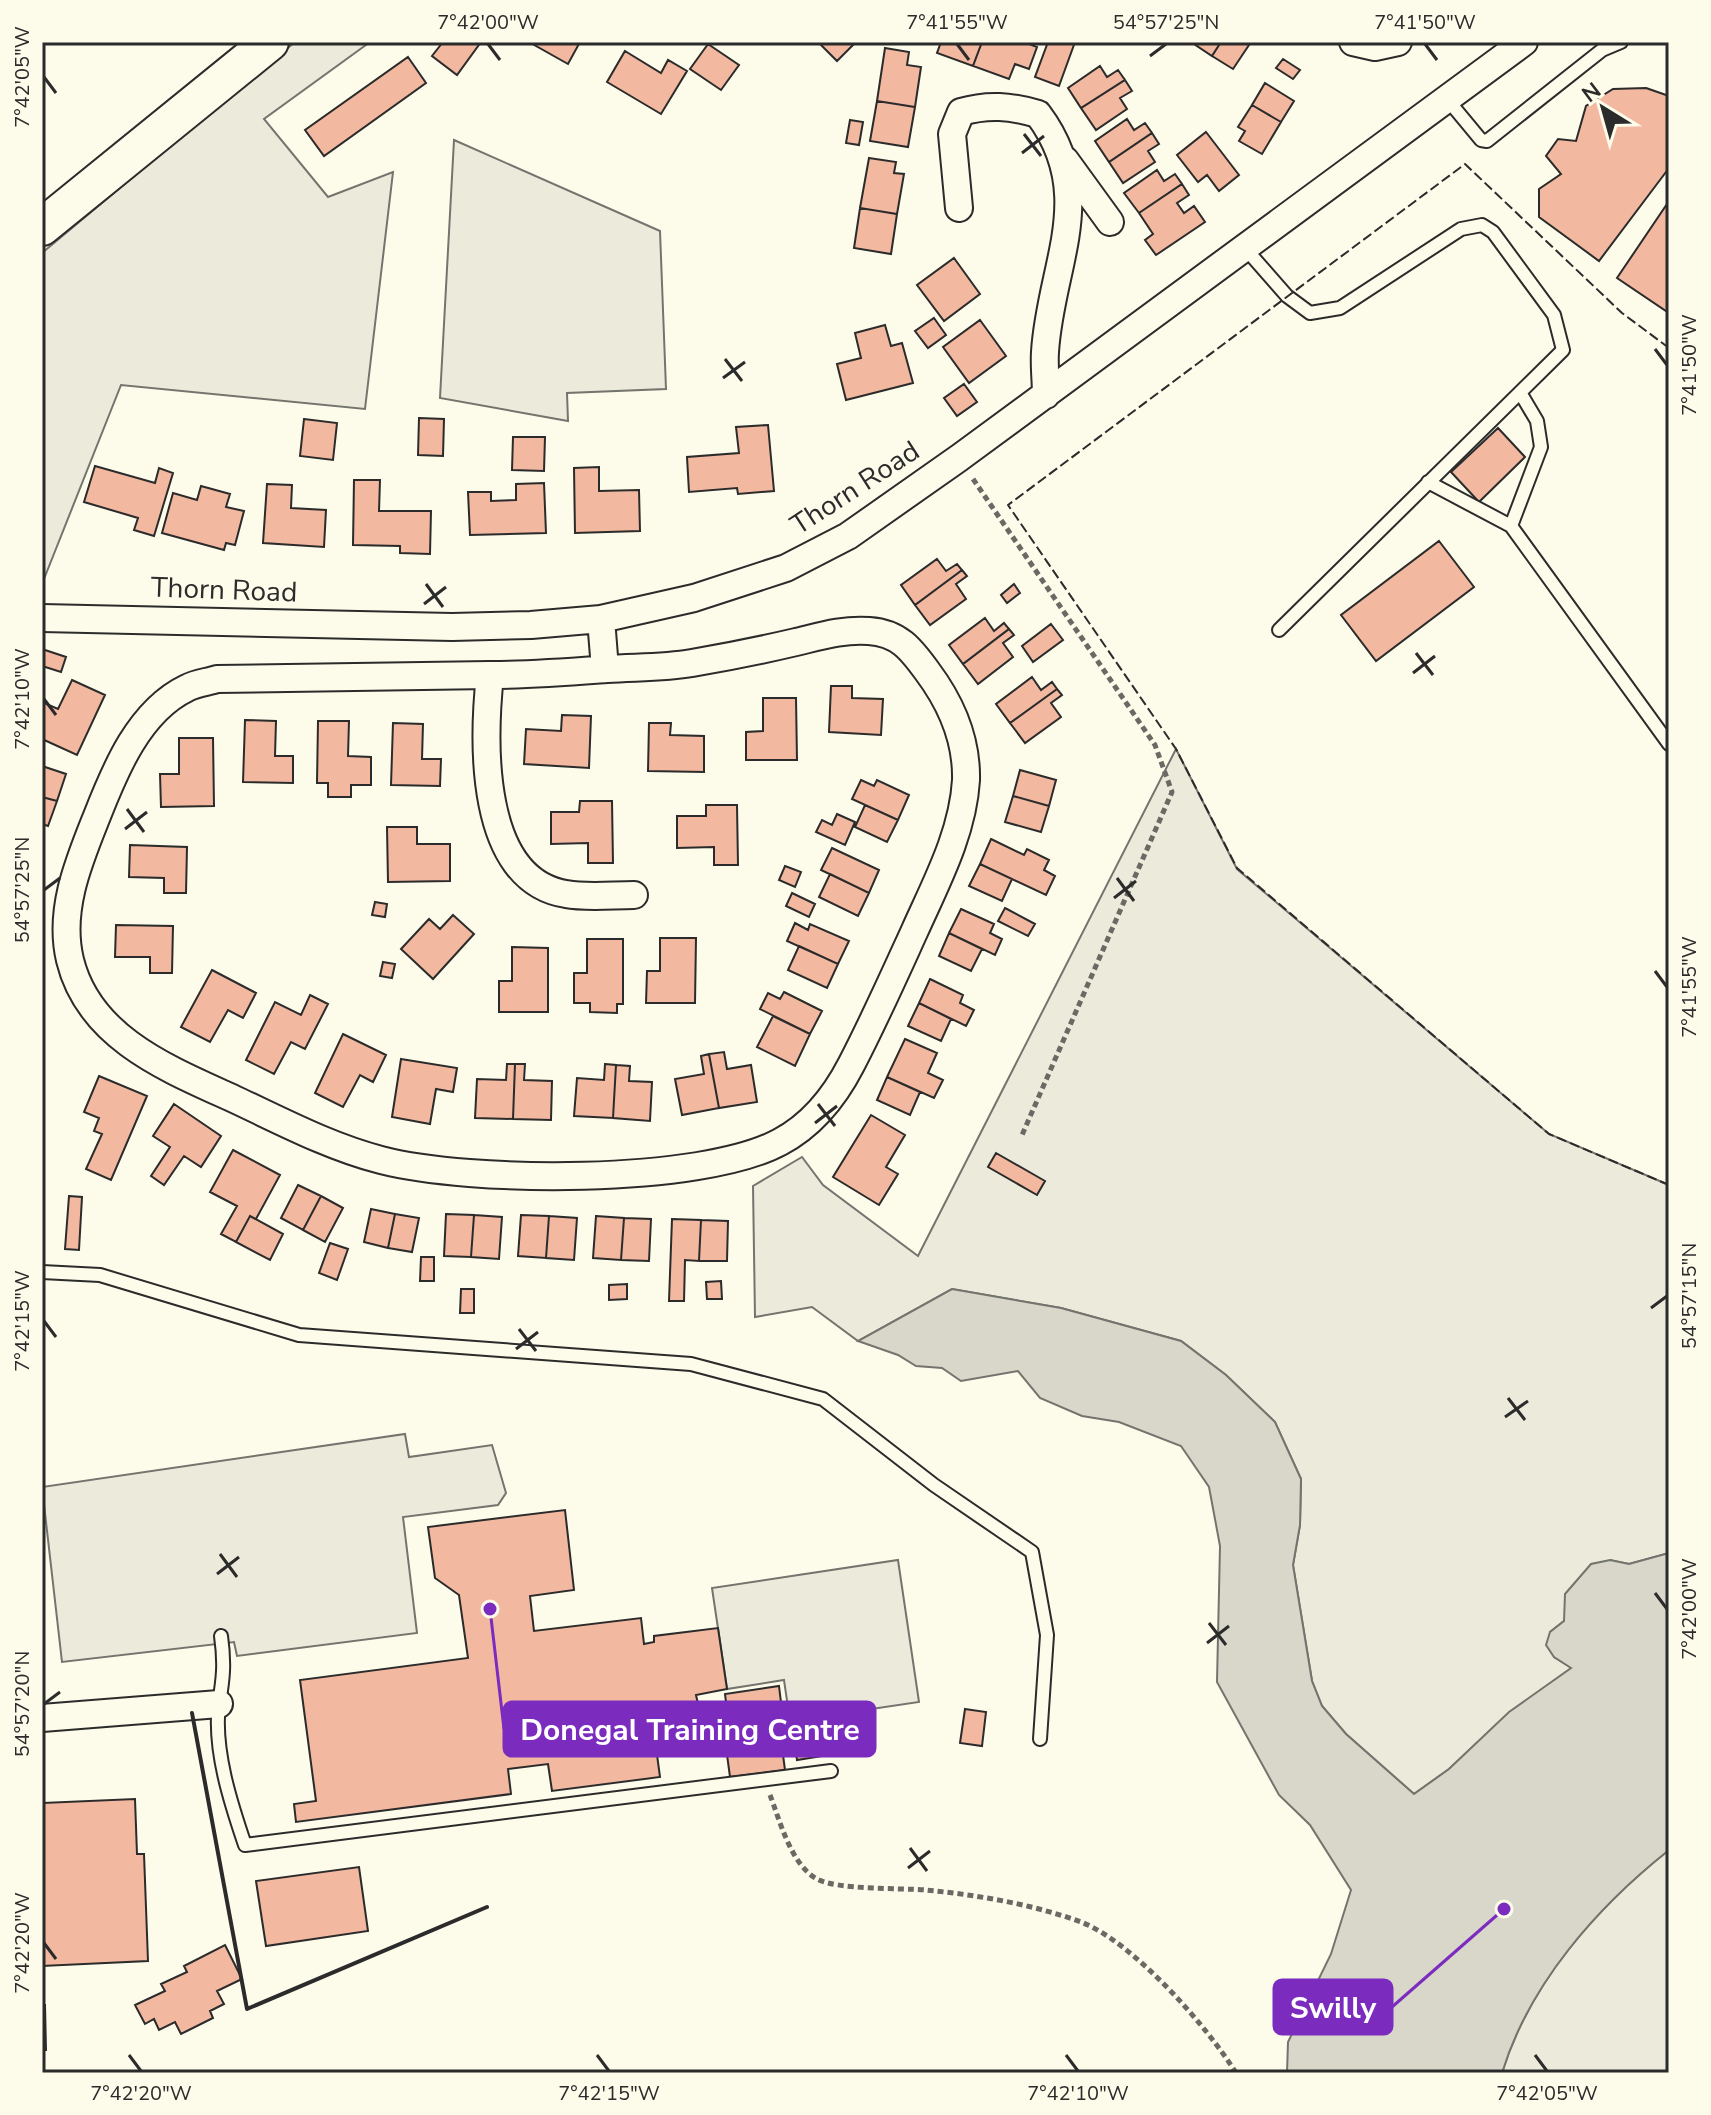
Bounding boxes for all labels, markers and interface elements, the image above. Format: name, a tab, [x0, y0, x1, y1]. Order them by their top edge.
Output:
text: 7°42'00"W	[437, 9, 539, 36]
text: 7°41'55"W	[906, 9, 1008, 36]
text: 54°57'25"N	[1113, 9, 1219, 36]
text: 7°41'50"W	[1374, 9, 1476, 36]
text: 7°42'05"W	[9, 26, 36, 128]
north arrow	[1563, 68, 1643, 148]
text: N	[1576, 76, 1607, 110]
text: 7°41'50"W	[1676, 314, 1703, 416]
street label: Thorn Road	[783, 432, 927, 544]
street label: Thorn Road	[150, 568, 298, 612]
text: 7°42'10"W	[9, 648, 36, 750]
text: 54°57'25"N	[9, 837, 36, 943]
text: 7°41'55"W	[1676, 936, 1703, 1038]
text: 54°57'15"N	[1676, 1243, 1703, 1349]
text: 7°42'15"W	[9, 1270, 36, 1372]
text: 7°42'00"W	[1676, 1558, 1703, 1660]
text: 54°57'20"N	[9, 1651, 36, 1757]
callout: Donegal Training Centre	[504, 1702, 875, 1756]
text: Donegal Training Centre	[520, 1710, 860, 1751]
text: 7°42'20"W	[9, 1892, 36, 1994]
callout: Swilly	[1274, 1980, 1392, 2034]
text: Swilly	[1290, 1988, 1376, 2029]
text: 7°42'20"W	[90, 2080, 192, 2107]
text: 7°42'15"W	[558, 2080, 660, 2107]
text: 7°42'10"W	[1027, 2080, 1129, 2107]
text: 7°42'05"W	[1496, 2080, 1598, 2107]

